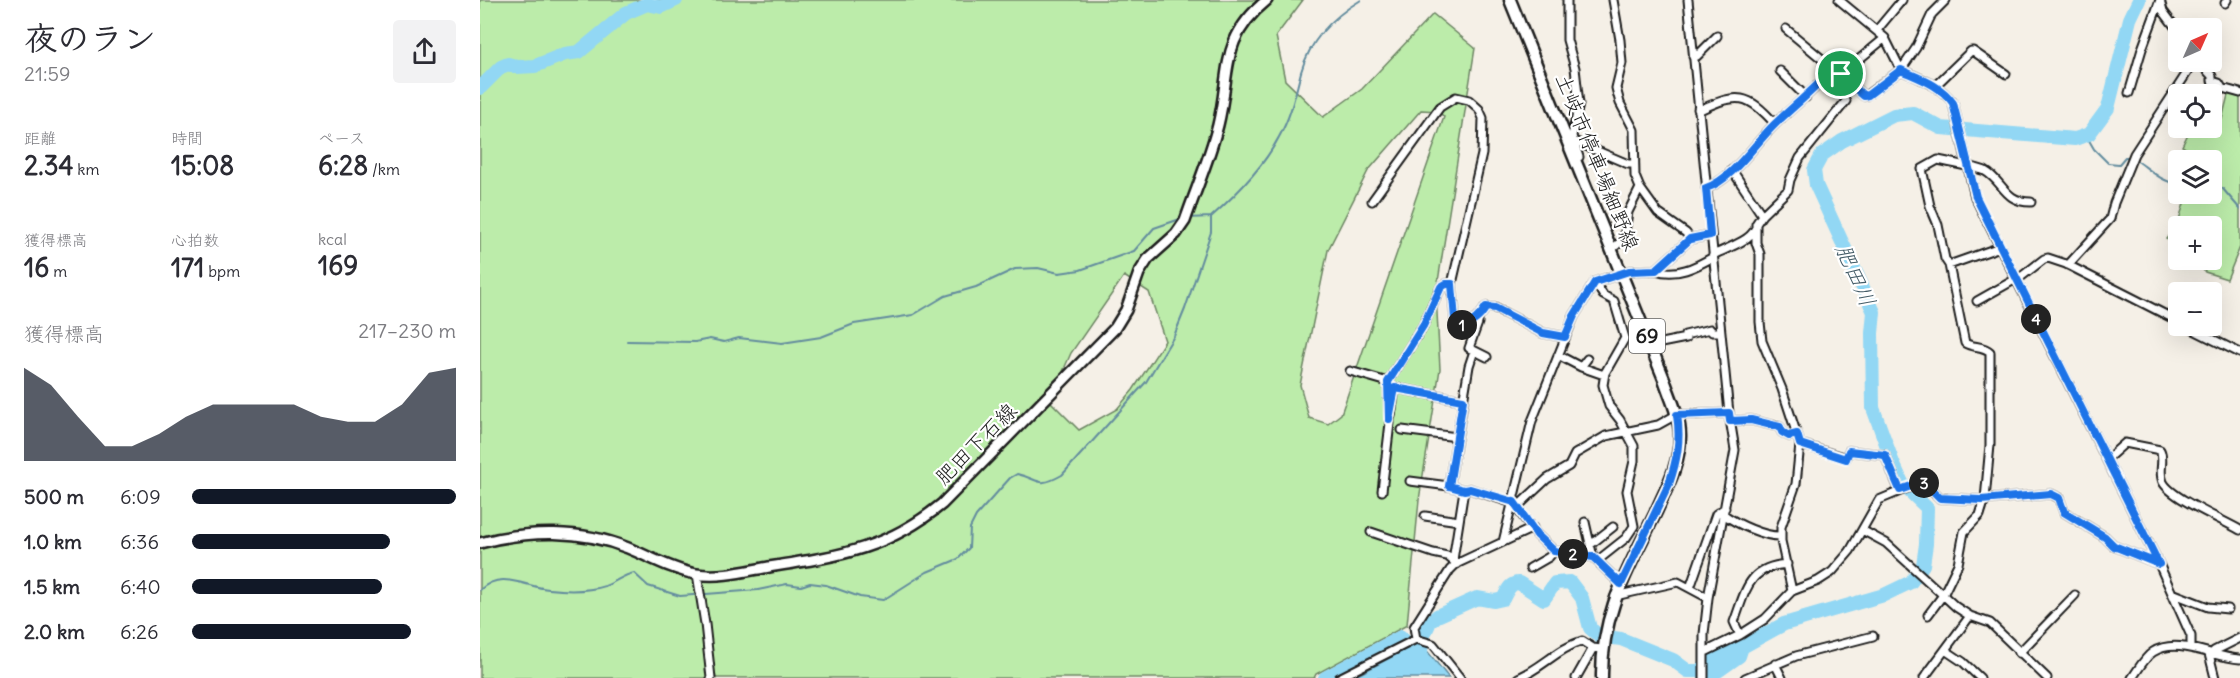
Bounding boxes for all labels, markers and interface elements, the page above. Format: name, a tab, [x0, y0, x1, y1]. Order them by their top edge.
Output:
text: 夜のラン	[24, 17, 156, 59]
north arrow	[2168, 18, 2222, 72]
map controls	[2168, 18, 2222, 336]
button: share	[393, 20, 456, 83]
pin	[1815, 48, 1866, 99]
icon: arrive	[1824, 57, 1857, 90]
text: 21:59	[24, 61, 70, 86]
street label: 土岐市停車場細野線	[1550, 69, 1645, 254]
button: locate	[2168, 84, 2222, 138]
text: 距離	[24, 128, 56, 148]
text: 時間	[171, 128, 203, 148]
text: ペース	[318, 128, 365, 148]
text: 2.34	[24, 149, 73, 182]
text: 15:08	[171, 149, 234, 182]
text: 6:28	[318, 149, 368, 182]
button: layers	[2168, 150, 2222, 204]
text: km	[73, 159, 99, 179]
text: /km	[368, 159, 400, 179]
button: +	[2168, 216, 2222, 270]
text: kcal	[318, 229, 347, 249]
text: 獲得標高	[24, 230, 88, 250]
text: 心拍数	[171, 230, 219, 250]
water label: 肥田川	[1830, 239, 1882, 311]
text: 169	[318, 249, 358, 282]
text: 16	[24, 251, 49, 284]
text: 171	[171, 251, 204, 284]
text: m	[49, 261, 67, 281]
text: bpm	[204, 261, 240, 281]
button: −	[2168, 282, 2222, 336]
pin: 4	[2021, 304, 2051, 334]
text: 4	[2031, 309, 2041, 329]
pin: 1	[1447, 310, 1477, 340]
text: 1	[1459, 315, 1465, 335]
text: 217–230 m	[358, 318, 456, 343]
road number: 69	[1629, 319, 1665, 353]
text: 獲得標高	[24, 321, 104, 346]
street label: 肥田下石線	[929, 397, 1022, 490]
pin: 3	[1909, 468, 1939, 498]
text: 3	[1919, 473, 1929, 493]
text: 500 m	[24, 484, 84, 509]
text: 6:09	[120, 484, 161, 509]
text: 1.0 km	[24, 529, 82, 554]
text: 6:36	[120, 529, 159, 554]
pin: 2	[1558, 539, 1588, 569]
text: 2	[1569, 544, 1577, 564]
text: 1.5 km	[24, 574, 80, 599]
text: 6:40	[120, 574, 161, 599]
text: 2.0 km	[24, 619, 85, 644]
text: 6:26	[120, 619, 159, 644]

